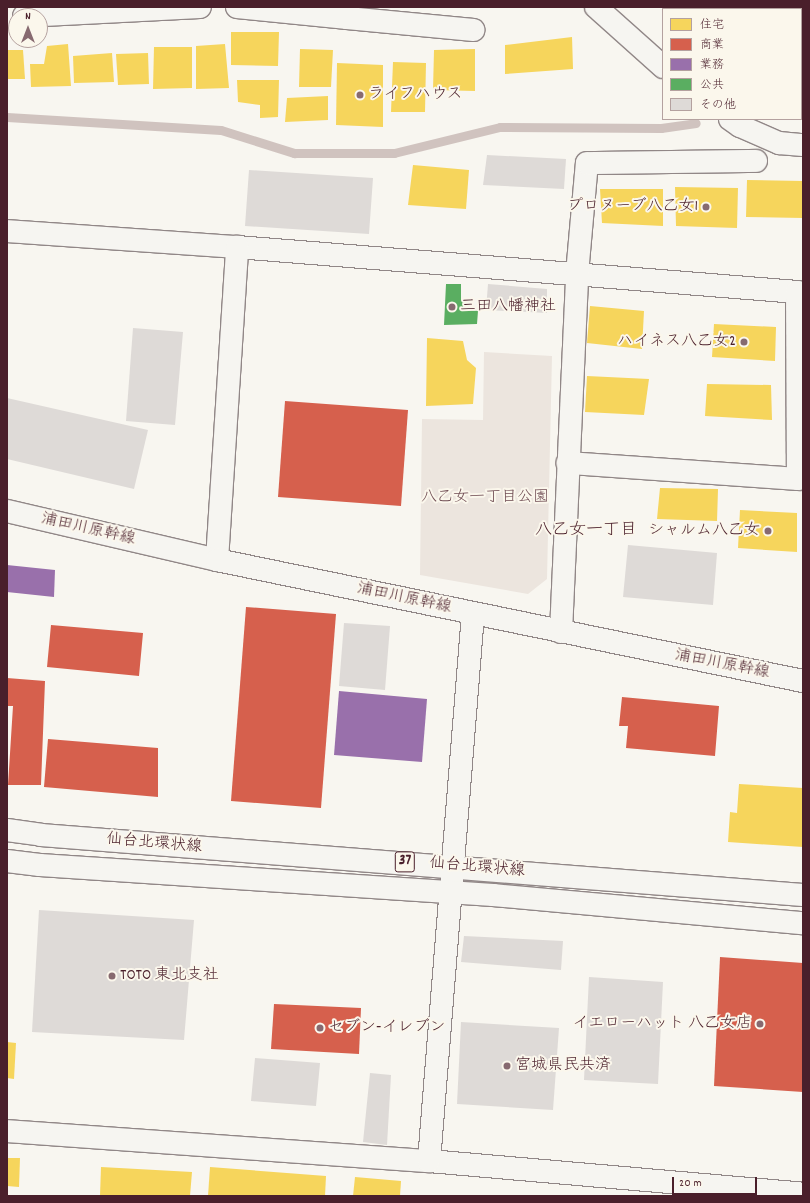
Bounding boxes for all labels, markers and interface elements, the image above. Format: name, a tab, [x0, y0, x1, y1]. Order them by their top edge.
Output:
north arrow	[8, 8, 48, 48]
legend	[662, 8, 802, 120]
text: N	[25, 9, 31, 25]
text: 住宅	[700, 17, 724, 34]
text: 商業	[700, 37, 724, 54]
text: 業務	[700, 57, 724, 74]
text: 公共	[700, 77, 724, 94]
place label: ライフハウス	[368, 85, 464, 105]
marker: ライフハウス	[355, 90, 365, 100]
text: その他	[700, 97, 736, 114]
place label: プロヌーブ八乙女1	[566, 197, 698, 217]
marker: プロヌーブ八乙女1	[701, 202, 711, 212]
place label: 三田八幡神社	[460, 297, 556, 317]
marker: 三田八幡神社	[447, 302, 457, 312]
place label: ハイネス八乙女2	[617, 332, 736, 352]
marker: ハイネス八乙女2	[739, 337, 749, 347]
park label: 八乙女一丁目公園	[421, 488, 549, 508]
street label: 浦田川原幹線	[39, 510, 137, 550]
place label: シャルム八乙女	[648, 521, 760, 541]
district label: 八乙女一丁目	[535, 522, 637, 542]
marker: シャルム八乙女	[763, 526, 773, 536]
street label: 浦田川原幹線	[355, 580, 453, 618]
street label: 浦田川原幹線	[673, 646, 771, 684]
street label: 仙台北環状線	[105, 830, 203, 858]
road number: 37	[394, 849, 416, 875]
street label: 仙台北環状線	[428, 854, 526, 882]
place label: TOTO 東北支社	[120, 966, 219, 986]
marker: TOTO 東北支社	[107, 971, 117, 981]
place label: イエローハット 八乙女店	[572, 1014, 752, 1034]
place label: セブン-イレブン	[328, 1018, 445, 1038]
marker: イエローハット 八乙女店	[755, 1019, 765, 1029]
marker: セブン-イレブン	[315, 1023, 325, 1033]
place label: 宮城県民共済	[515, 1056, 611, 1076]
marker: 宮城県民共済	[502, 1061, 512, 1071]
scale bar	[674, 1169, 759, 1195]
text: 20 m	[679, 1175, 702, 1192]

